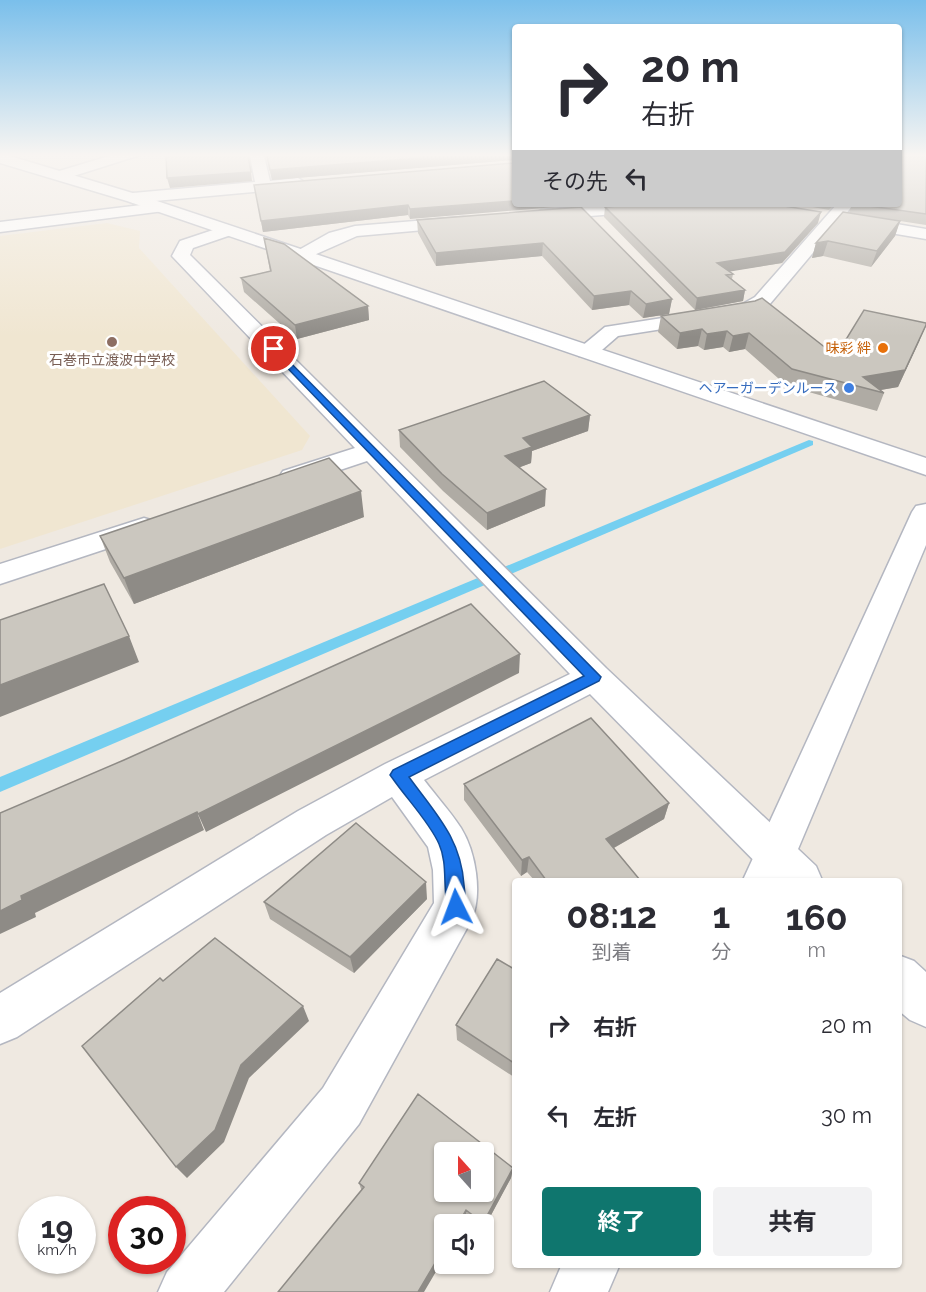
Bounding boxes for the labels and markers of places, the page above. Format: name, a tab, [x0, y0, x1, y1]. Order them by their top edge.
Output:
pin	[248, 323, 299, 374]
marker: 石巻市立渡波中学校	[105, 335, 119, 349]
place label: 味彩 絆	[825, 340, 871, 356]
marker: 味彩 絆	[876, 341, 890, 355]
place label: 石巻市立渡波中学校	[49, 352, 175, 368]
place label: ヘアーガーデンルース	[699, 380, 837, 396]
marker: ヘアーガーデンルース	[842, 381, 856, 395]

